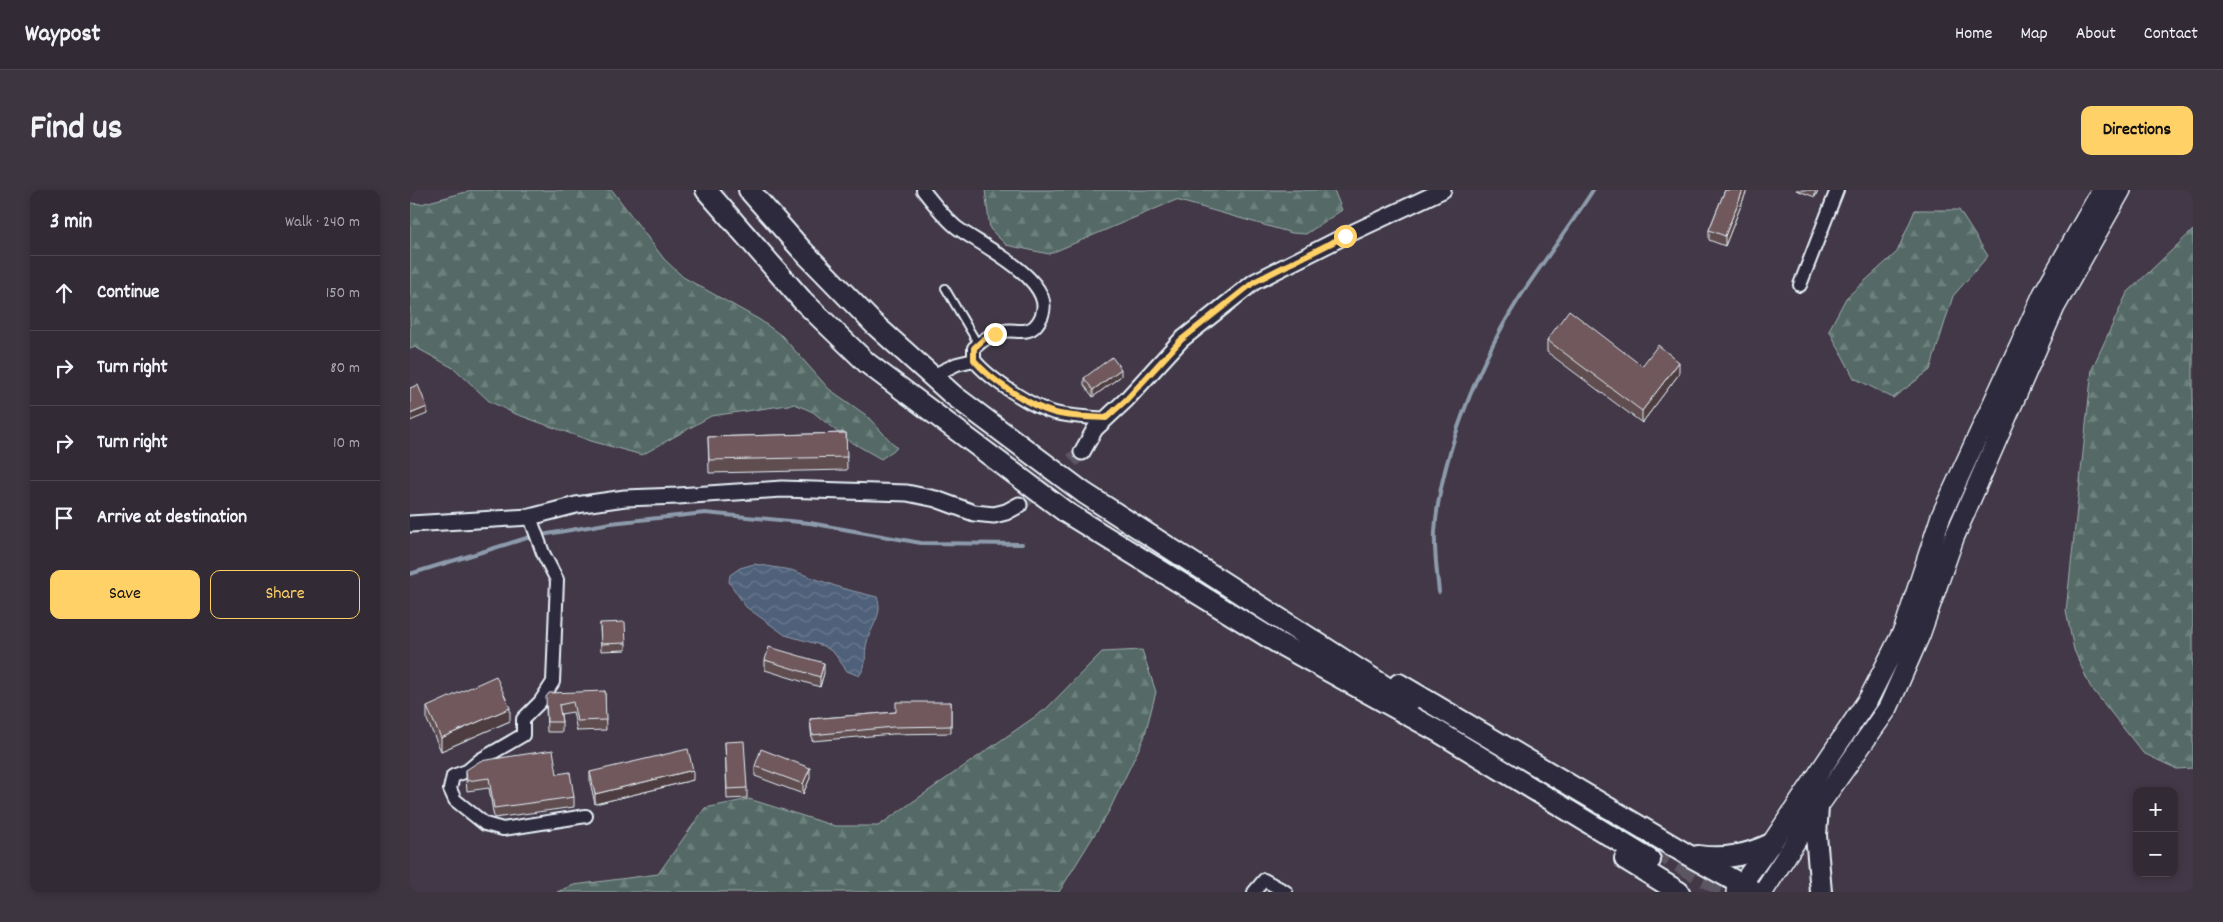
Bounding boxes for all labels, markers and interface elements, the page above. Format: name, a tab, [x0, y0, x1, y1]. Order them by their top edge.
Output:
text: Waypost	[25, 18, 100, 52]
text: Home	[1955, 22, 1992, 47]
text: Map	[2020, 22, 2048, 47]
text: About	[2076, 22, 2116, 47]
text: Contact	[2144, 22, 2198, 47]
text: Find us	[30, 105, 122, 155]
button: Directions	[2081, 106, 2193, 155]
text: 3 min	[50, 208, 92, 238]
text: Walk · 240 m	[285, 211, 360, 234]
route start	[1334, 225, 1357, 248]
icon: ahead	[50, 279, 78, 307]
text: Continue	[97, 280, 159, 307]
text: 150 m	[326, 282, 360, 305]
route end	[984, 323, 1007, 346]
icon: right	[50, 354, 78, 382]
text: Turn right	[97, 355, 168, 382]
text: 80 m	[330, 357, 360, 380]
icon: right	[50, 429, 78, 457]
text: Turn right	[97, 430, 168, 457]
text: 10 m	[333, 432, 360, 455]
icon: arrive	[50, 504, 78, 532]
text: Arrive at destination	[97, 505, 247, 532]
button: Save	[50, 570, 200, 619]
button: Share	[210, 570, 360, 619]
map controls	[2133, 787, 2178, 877]
button: +	[2133, 787, 2178, 832]
button: −	[2133, 832, 2178, 877]

